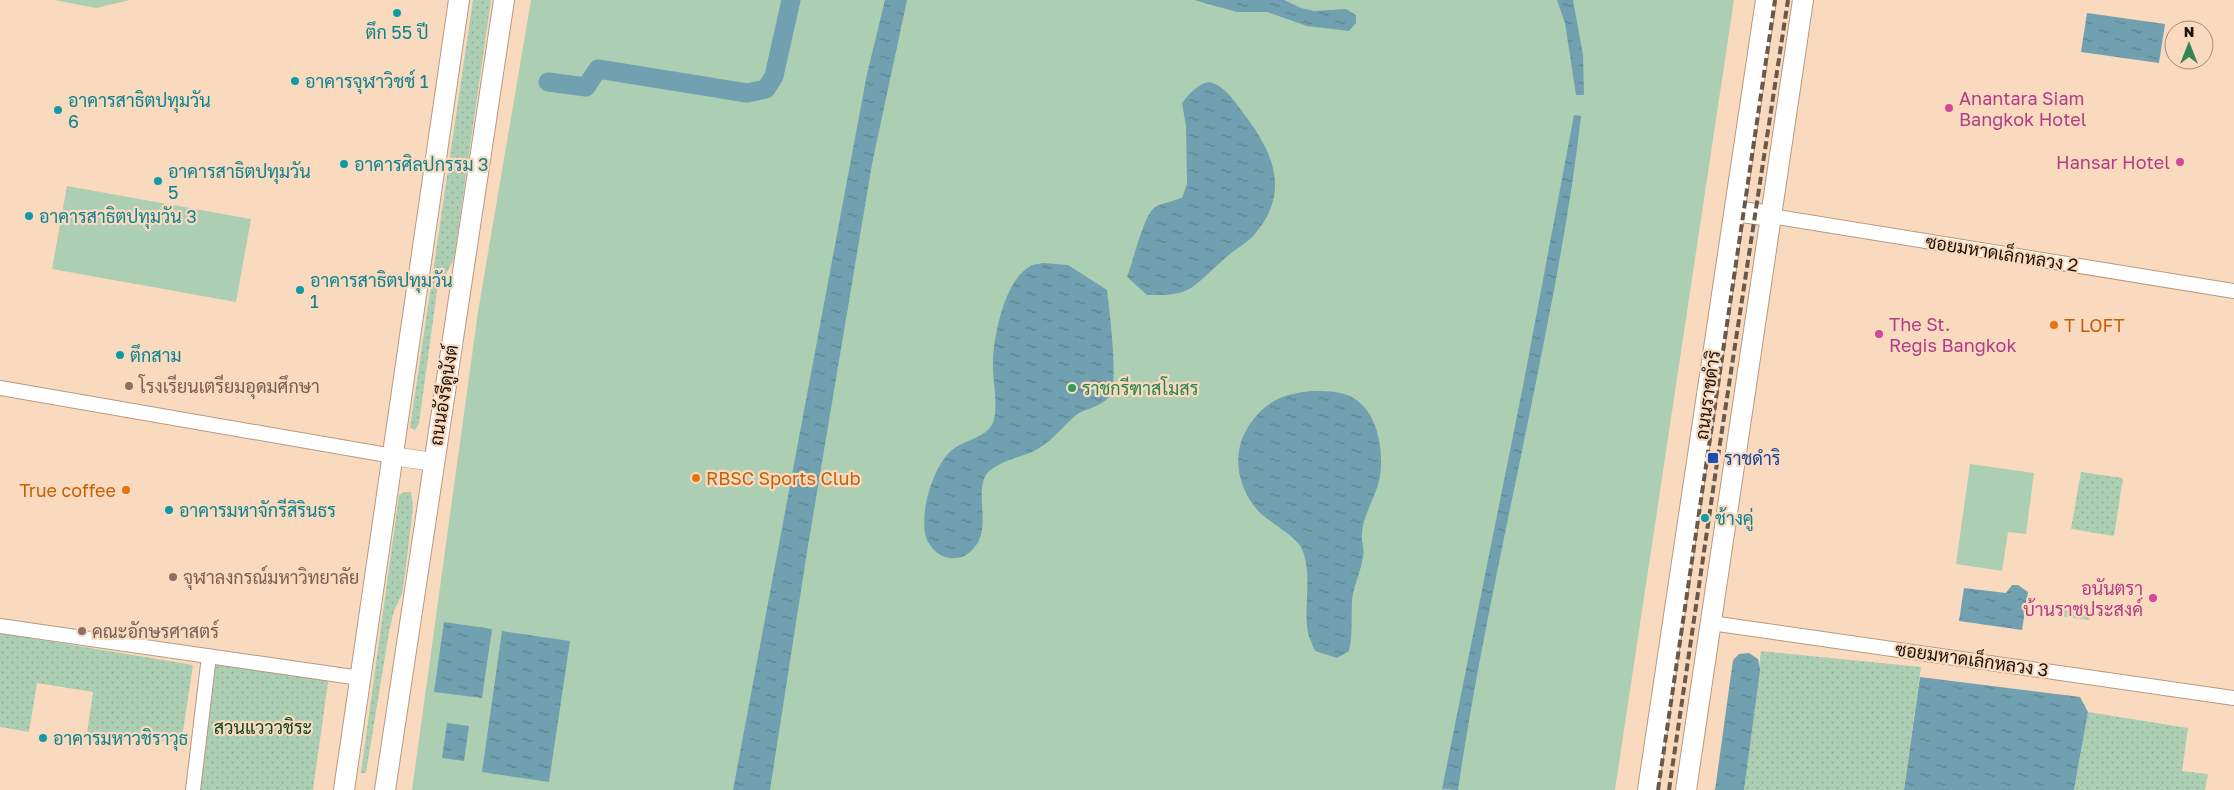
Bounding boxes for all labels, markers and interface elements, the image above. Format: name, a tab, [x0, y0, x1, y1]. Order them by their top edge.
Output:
marker: ตึก 55 ปี	[391, 7, 403, 19]
north arrow	[2164, 20, 2214, 70]
place label: ตึก 55 ปี	[366, 21, 428, 43]
text: N	[2184, 23, 2194, 40]
place label: อาคารจุฬาวิชช์ 1	[305, 69, 429, 94]
marker: อาคารจุฬาวิชช์ 1	[289, 75, 301, 87]
place label: Anantara Siam Bangkok Hotel	[1959, 87, 2087, 130]
place label: อาคารสาธิตปทุมวัน 6	[68, 89, 211, 132]
marker: Anantara Siam Bangkok Hotel	[1943, 102, 1955, 114]
marker: อาคารสาธิตปทุมวัน 6	[52, 104, 64, 116]
place label: Hansar Hotel	[2056, 151, 2170, 173]
place label: อาคารศิลปกรรม 3	[354, 153, 489, 175]
marker: Hansar Hotel	[2174, 156, 2186, 168]
marker: อาคารศิลปกรรม 3	[338, 158, 350, 170]
place label: อาคารสาธิตปทุมวัน 5	[168, 160, 311, 203]
marker: อาคารสาธิตปทุมวัน 5	[152, 175, 164, 187]
place label: อาคารสาธิตปทุมวัน 3	[39, 205, 197, 229]
marker: อาคารสาธิตปทุมวัน 3	[23, 210, 35, 222]
street label: ซอยมหาดเล็กหลวง 2	[1924, 228, 2080, 276]
place label: อาคารสาธิตปทุมวัน 1	[310, 269, 453, 312]
marker: อาคารสาธิตปทุมวัน 1	[294, 284, 306, 296]
place label: The St. Regis Bangkok	[1889, 313, 2017, 356]
place label: T LOFT	[2064, 314, 2125, 336]
marker: T LOFT	[2048, 319, 2060, 331]
marker: The St. Regis Bangkok	[1873, 328, 1885, 340]
street label: ถนนอังรีดูนังต์	[423, 343, 465, 448]
place label: ตึกสาม	[130, 344, 182, 366]
marker: ตึกสาม	[114, 349, 126, 361]
street label: ถนนราชดำริ	[1690, 349, 1724, 441]
place label: โรงเรียนเตรียมอุดมศึกษา	[138, 374, 320, 399]
place label: ราชกรีฑาสโมสร	[1082, 376, 1199, 399]
marker: โรงเรียนเตรียมอุดมศึกษา	[123, 380, 135, 392]
marker: ราชกรีฑาสโมสร	[1066, 382, 1078, 394]
place label: ราชดำริ	[1724, 447, 1781, 469]
marker: ราชดำริ	[1706, 451, 1720, 465]
place label: RBSC Sports Club	[706, 467, 861, 489]
marker: RBSC Sports Club	[690, 472, 702, 484]
place label: True coffee	[19, 479, 116, 501]
marker: True coffee	[120, 484, 132, 496]
place label: อาคารมหาจักรีสิรินธร	[179, 498, 336, 521]
marker: อาคารมหาจักรีสิรินธร	[163, 504, 175, 516]
place label: ช้างคู่	[1715, 507, 1754, 532]
marker: ช้างคู่	[1699, 512, 1711, 524]
place label: จุฬาลงกรณ์มหาวิทยาลัย	[183, 565, 359, 590]
marker: จุฬาลงกรณ์มหาวิทยาลัย	[167, 571, 179, 583]
place label: อนันตรา บ้านราชประสงค์	[2023, 577, 2143, 620]
marker: อนันตรา บ้านราชประสงค์	[2147, 592, 2159, 604]
place label: คณะอักษรศาสตร์	[92, 619, 219, 642]
marker: คณะอักษรศาสตร์	[76, 625, 88, 637]
street label: ซอยมหาดเล็กหลวง 3	[1894, 635, 2050, 681]
park label: สวนแวววชิระ	[214, 716, 312, 738]
place label: อาคารมหาวชิราวุธ	[53, 727, 189, 751]
marker: อาคารมหาวชิราวุธ	[37, 732, 49, 744]

